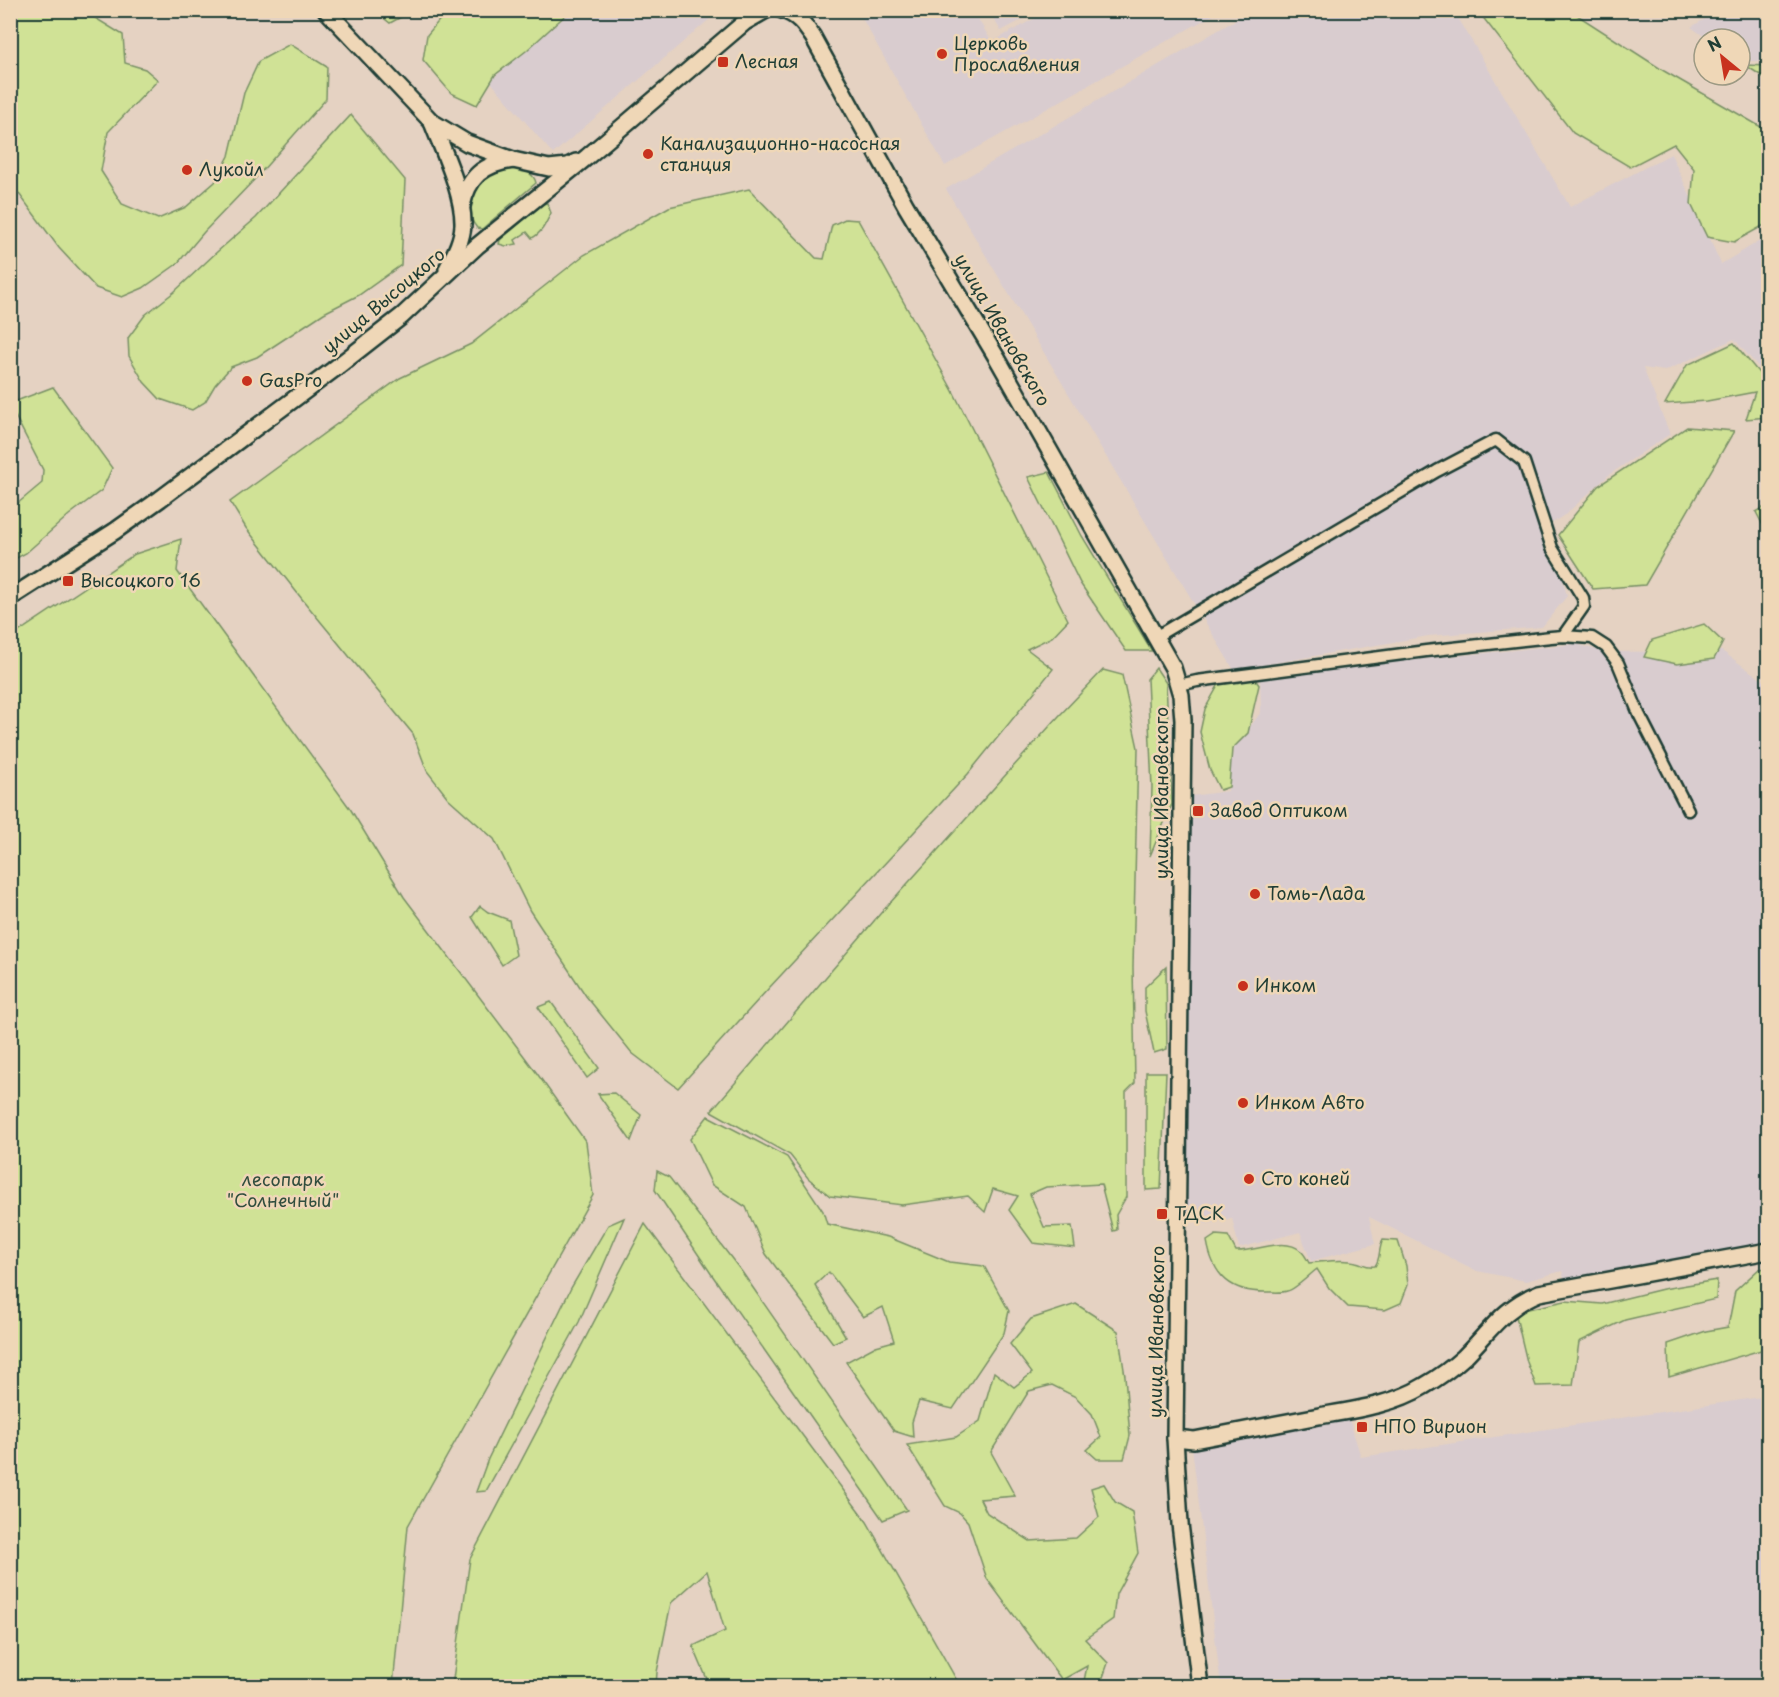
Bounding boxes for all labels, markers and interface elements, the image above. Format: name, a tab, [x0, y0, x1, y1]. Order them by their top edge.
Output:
north arrow	[1692, 27, 1752, 87]
place label: Церковь Прославления	[954, 29, 1080, 77]
text: N	[1703, 30, 1725, 57]
place label: Лесная	[735, 47, 799, 74]
marker: Церковь Прославления	[935, 47, 949, 61]
marker: Лесная	[716, 55, 730, 69]
place label: Канализационно-насосная станция	[660, 129, 901, 177]
marker: Канализационно-насосная станция	[641, 147, 655, 161]
place label: Лукойл	[199, 155, 264, 182]
marker: Лукойл	[180, 163, 194, 177]
street label: улица Высоцкого	[316, 240, 450, 359]
street label: улица Ивановского	[948, 248, 1058, 411]
place label: GasPro	[259, 366, 322, 393]
marker: GasPro	[240, 374, 254, 388]
place label: Высоцкого 16	[80, 566, 201, 593]
marker: Высоцкого 16	[61, 574, 75, 588]
street label: улица Ивановского	[1147, 707, 1174, 879]
place label: Завод Оптиком	[1210, 796, 1348, 823]
marker: Завод Оптиком	[1191, 804, 1205, 818]
place label: Томь-Лада	[1267, 879, 1366, 906]
marker: Томь-Лада	[1248, 887, 1262, 901]
place label: Инком	[1255, 971, 1316, 998]
marker: Инком	[1236, 979, 1250, 993]
place label: Инком Авто	[1255, 1088, 1365, 1115]
marker: Инком Авто	[1236, 1096, 1250, 1110]
place label: Сто коней	[1261, 1164, 1350, 1191]
park label: лесопарк "Солнечный"	[227, 1165, 339, 1213]
marker: Сто коней	[1242, 1172, 1256, 1186]
place label: ТДСК	[1174, 1199, 1224, 1226]
marker: ТДСК	[1155, 1207, 1169, 1221]
street label: улица Ивановского	[1140, 1245, 1171, 1418]
place label: НПО Вирион	[1374, 1412, 1487, 1439]
marker: НПО Вирион	[1355, 1420, 1369, 1434]

